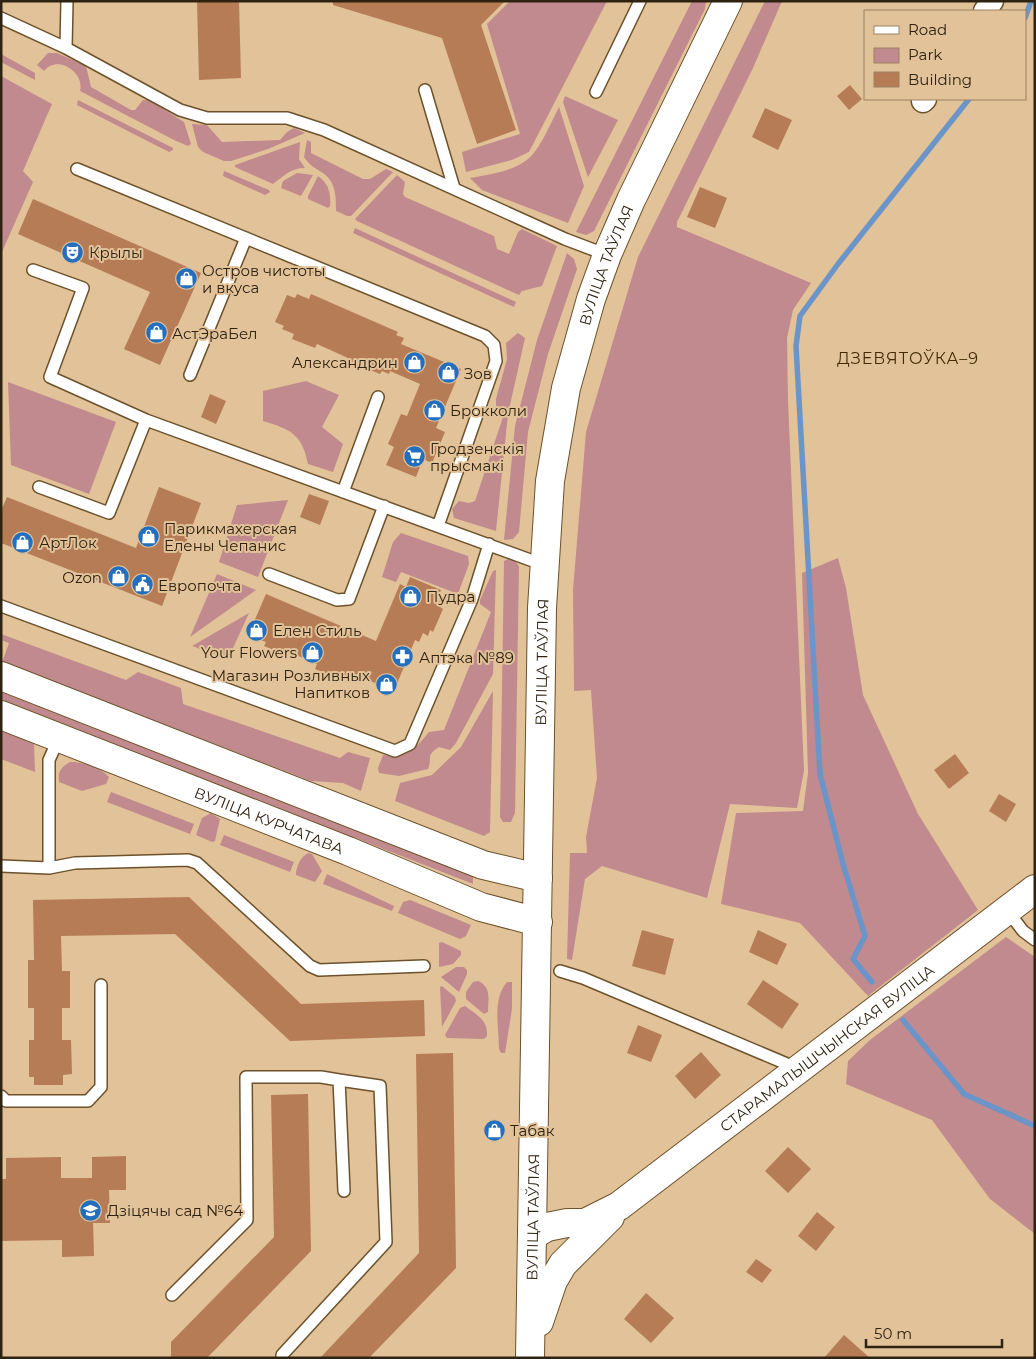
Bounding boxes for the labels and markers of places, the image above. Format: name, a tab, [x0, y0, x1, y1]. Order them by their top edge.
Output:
theatre icon: Крылы	[61, 240, 85, 264]
place label: Крылы	[89, 243, 143, 262]
place label: Остров чистоты и вкуса	[202, 261, 326, 297]
shop icon: Остров чистоты и вкуса	[174, 267, 198, 291]
shop icon: АстЭраБел	[144, 321, 168, 345]
place label: АстЭраБел	[172, 324, 258, 343]
shop icon: Александрин	[402, 350, 426, 374]
place label: Александрин	[292, 353, 398, 372]
shop icon: Зов	[436, 361, 460, 385]
place label: Зов	[464, 364, 492, 383]
shop icon: Брокколи	[422, 398, 446, 422]
place label: Брокколи	[450, 401, 527, 420]
place label: Гродзенскія прысмакі	[430, 439, 524, 475]
supermarket icon: Гродзенскія прысмакі	[402, 445, 426, 469]
place label: Парикмахерская Елены Чепанис	[164, 519, 297, 555]
shop icon: Парикмахерская Елены Чепанис	[136, 525, 160, 549]
shop icon: АртЛок	[11, 530, 35, 554]
place label: АртЛок	[39, 533, 97, 552]
shop icon: Ozon	[106, 565, 130, 589]
place label: Ozon	[62, 568, 102, 587]
public building icon: Европочта	[130, 573, 154, 597]
place label: Европочта	[158, 576, 241, 595]
shop icon: Пудра	[398, 584, 422, 608]
place label: Пудра	[426, 587, 475, 606]
shop icon: Елен Стиль	[245, 618, 269, 642]
place label: Елен Стиль	[273, 621, 362, 640]
shop icon: Your Flowers	[301, 640, 325, 664]
place label: Your Flowers	[201, 643, 297, 662]
pharmacy icon: Аптэка №89	[391, 645, 415, 669]
place label: Аптэка №89	[419, 648, 514, 667]
place label: Магазин Розливных Напитков	[212, 666, 370, 702]
shop icon: Магазин Розливных Напитков	[374, 672, 398, 696]
shop icon: Табак	[482, 1118, 506, 1142]
place label: Табак	[510, 1121, 555, 1140]
school or university icon: Дзіцячы сад №64	[79, 1198, 103, 1222]
place label: Дзіцячы сад №64	[107, 1201, 243, 1220]

